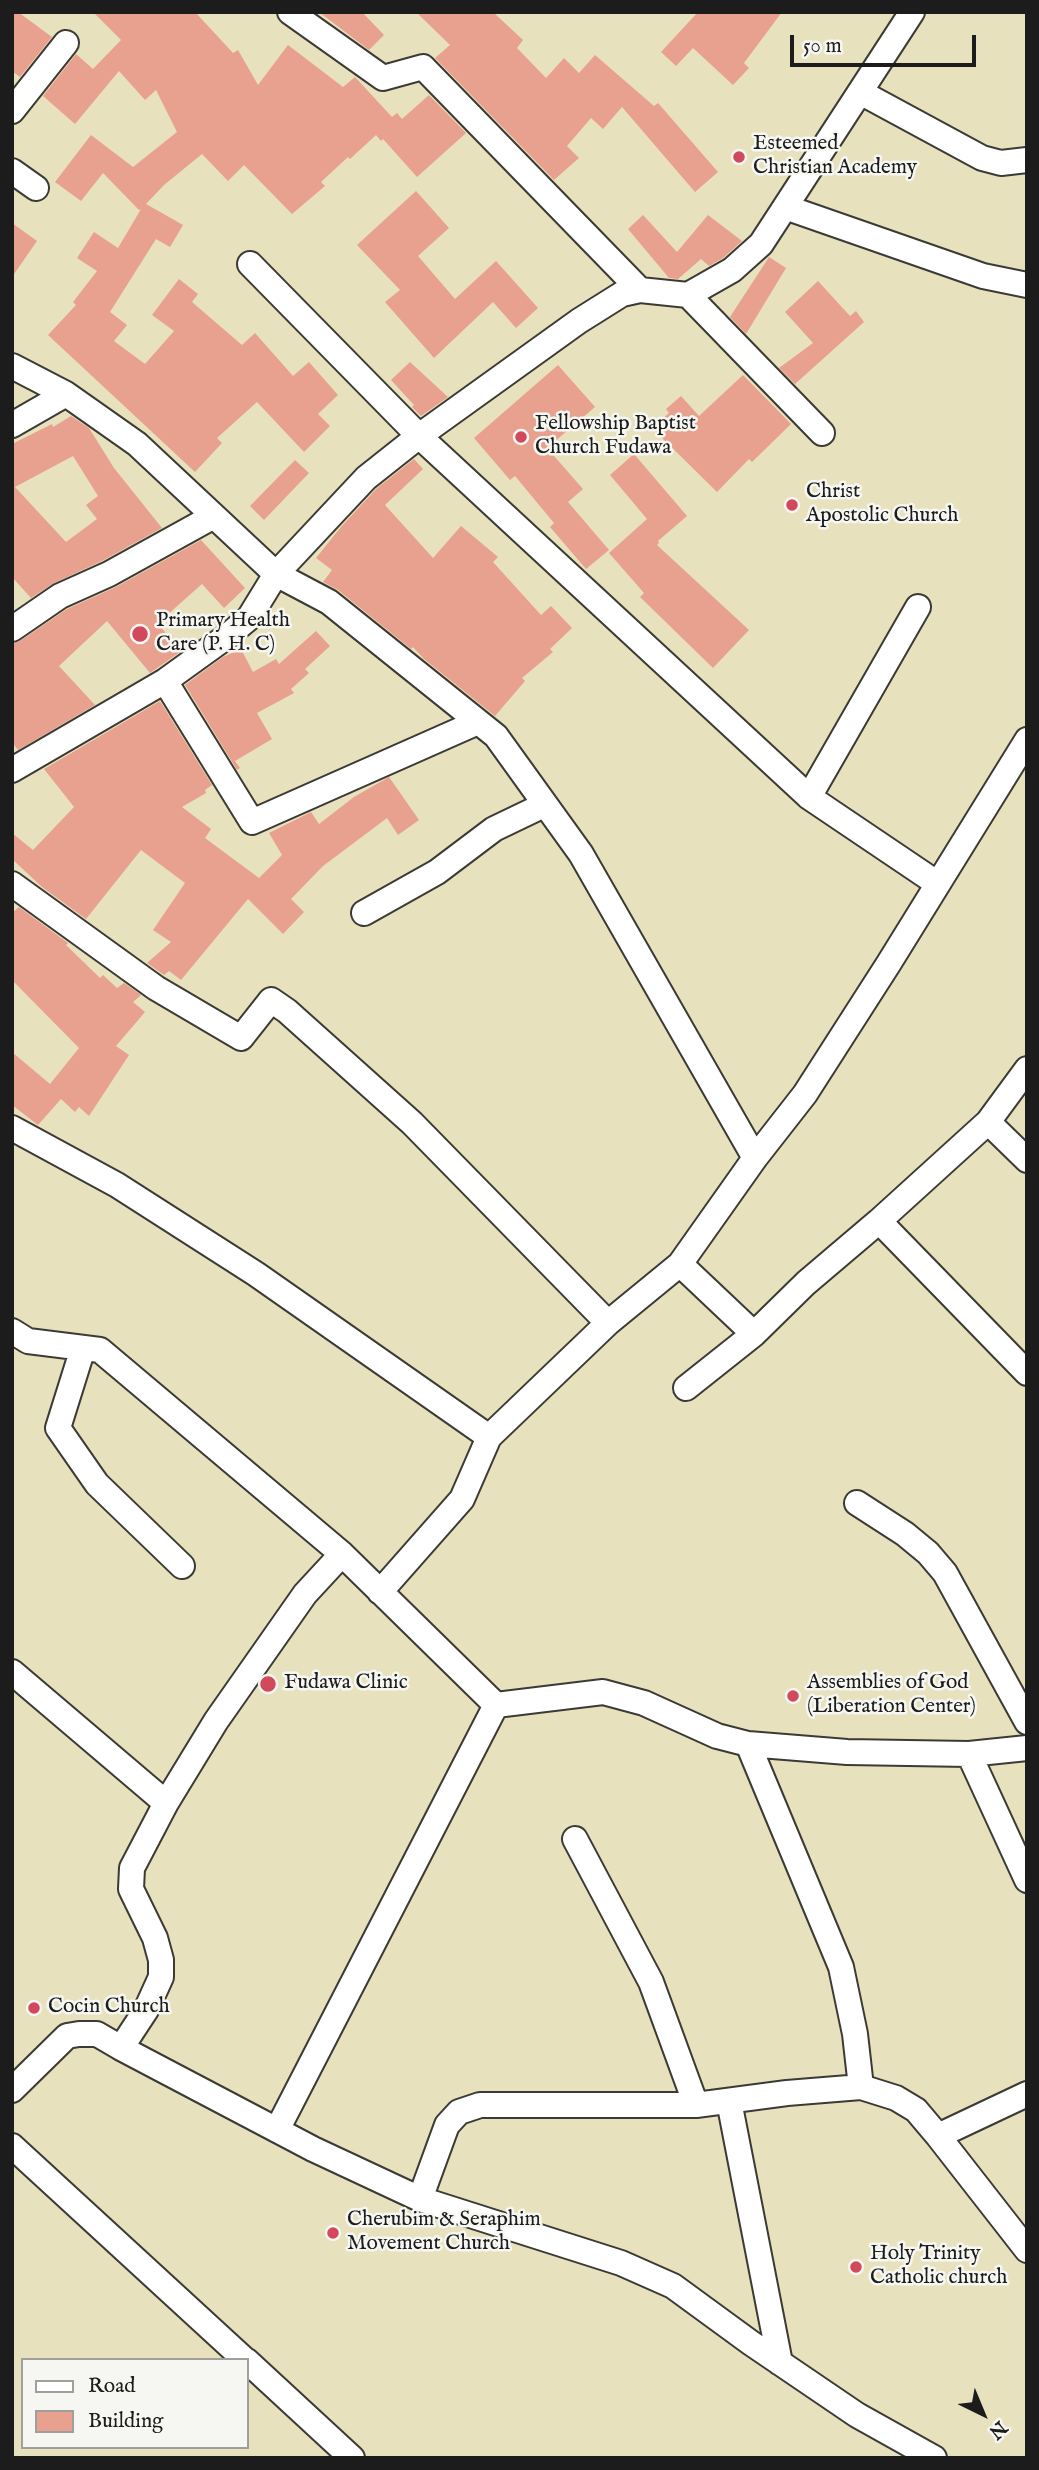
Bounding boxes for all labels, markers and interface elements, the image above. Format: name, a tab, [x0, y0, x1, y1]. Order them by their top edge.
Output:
scale bar	[794, 21, 979, 65]
text: 50 m	[803, 33, 842, 60]
place label: Esteemed Christian Academy	[753, 132, 917, 182]
marker: Esteemed Christian Academy	[731, 149, 747, 165]
place label: Fellowship Baptist Church Fudawa	[535, 412, 696, 462]
marker: Fellowship Baptist Church Fudawa	[513, 429, 529, 445]
place label: Christ Apostolic Church	[806, 480, 958, 530]
marker: Christ Apostolic Church	[784, 497, 800, 513]
place label: Primary Health Care (P. H. C)	[156, 609, 290, 659]
marker: Primary Health Care (P. H. C)	[130, 624, 150, 644]
place label: Fudawa Clinic	[284, 1671, 408, 1697]
place label: Assemblies of God (Liberation Center)	[807, 1671, 976, 1721]
marker: Fudawa Clinic	[258, 1674, 278, 1694]
marker: Assemblies of God (Liberation Center)	[785, 1688, 801, 1704]
place label: Cocin Church	[48, 1995, 170, 2021]
marker: Cocin Church	[26, 2000, 42, 2016]
place label: Cherubim & Seraphim Movement Church	[347, 2208, 541, 2258]
marker: Cherubim & Seraphim Movement Church	[325, 2225, 341, 2241]
place label: Holy Trinity Catholic church	[870, 2242, 1007, 2292]
marker: Holy Trinity Catholic church	[848, 2259, 864, 2275]
legend	[21, 2358, 248, 2449]
text: Road	[88, 2373, 135, 2400]
north arrow	[948, 2379, 1018, 2449]
text: Building	[88, 2408, 163, 2435]
text: N	[983, 2415, 1012, 2444]

